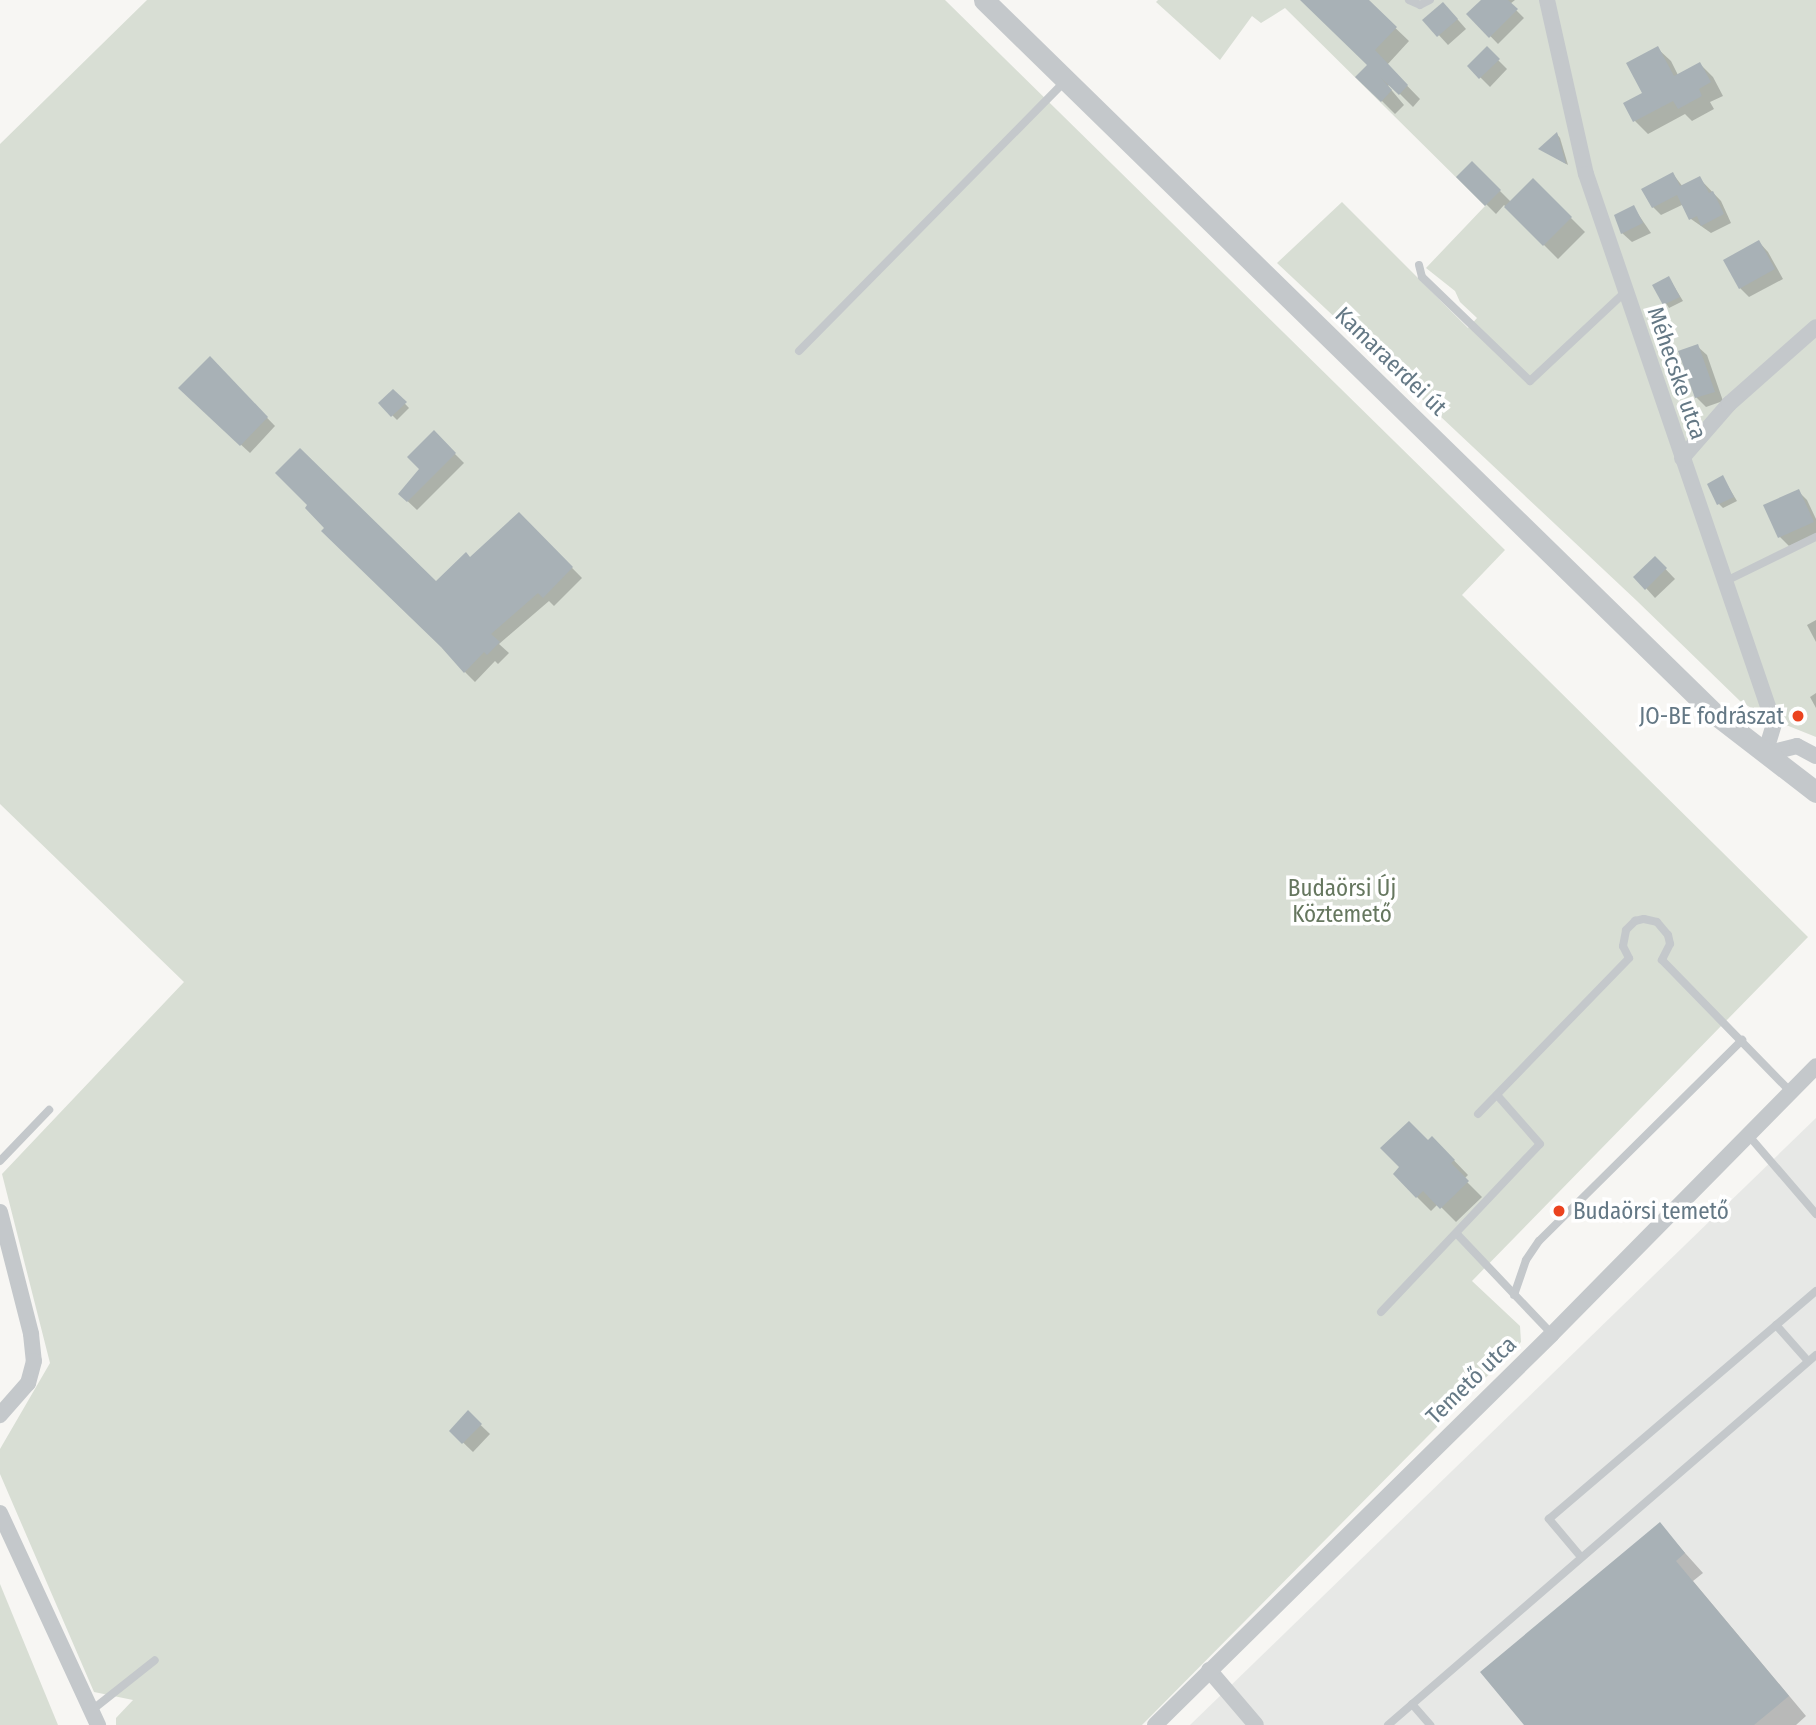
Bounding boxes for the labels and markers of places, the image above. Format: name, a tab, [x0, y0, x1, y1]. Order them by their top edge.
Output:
place label: JO-BE fodrászat	[1639, 702, 1784, 730]
marker: JO-BE fodrászat	[1790, 708, 1806, 724]
place label: Budaörsi temető	[1573, 1197, 1729, 1225]
marker: Budaörsi temető	[1551, 1203, 1567, 1219]

